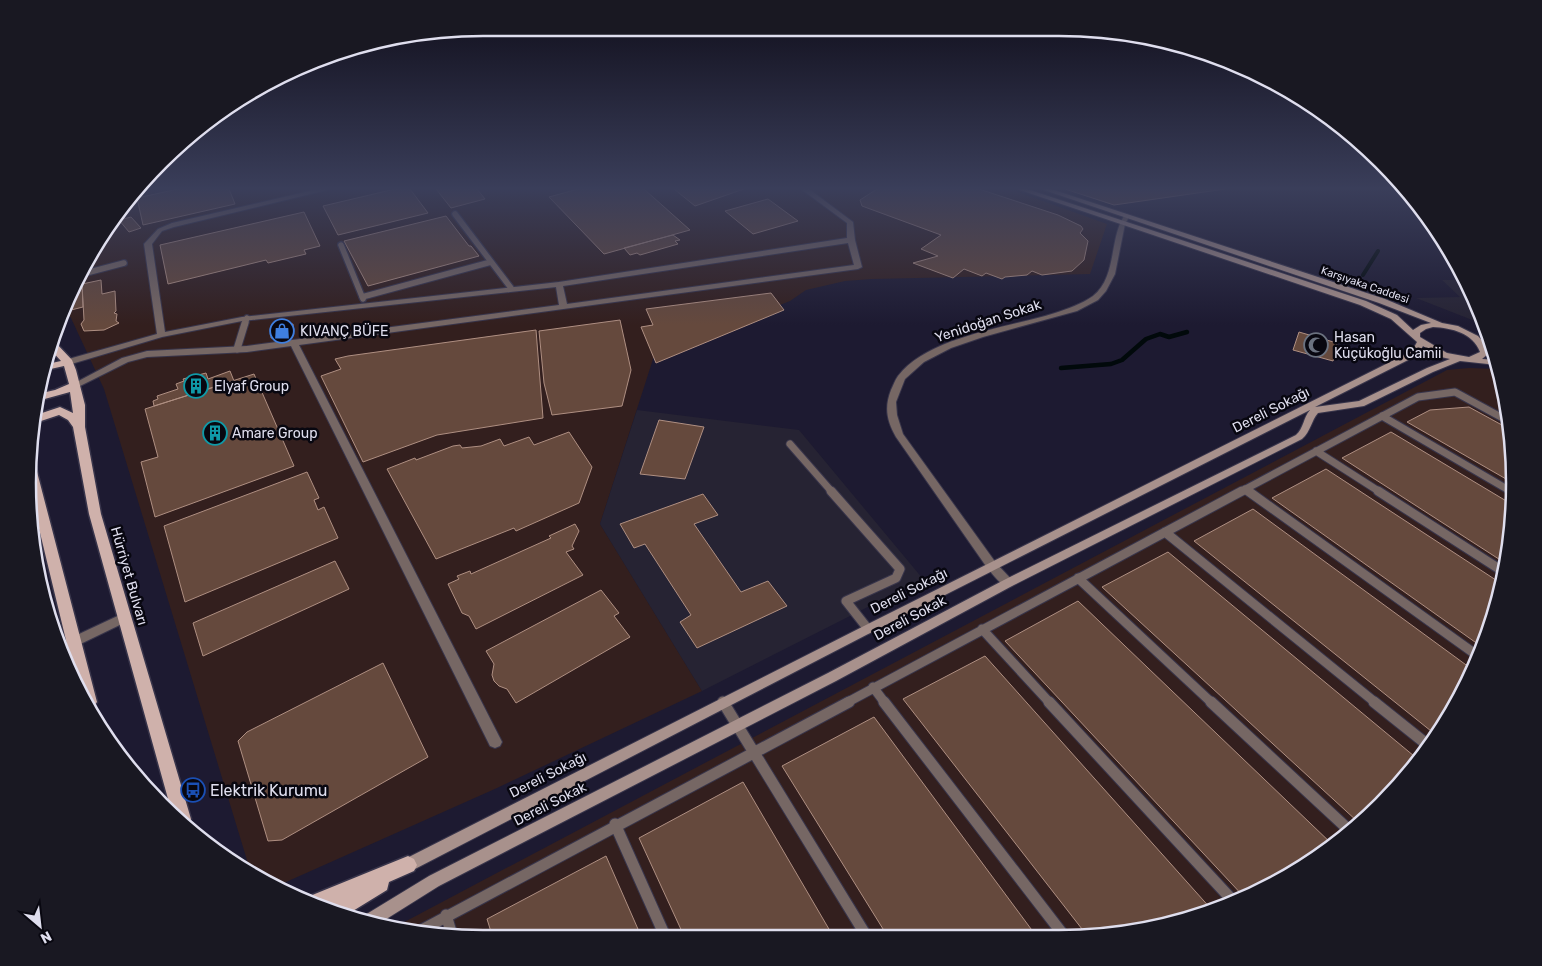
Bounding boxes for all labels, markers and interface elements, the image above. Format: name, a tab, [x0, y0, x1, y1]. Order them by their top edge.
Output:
street label: Karşıyaka Caddesi	[1319, 264, 1411, 306]
street label: Yenidoğan Sokak	[933, 296, 1044, 346]
shop icon: KIVANÇ BÜFE	[269, 318, 295, 344]
place label: KIVANÇ BÜFE	[300, 323, 388, 340]
place label: Hasan Küçükoğlu Camii	[1334, 329, 1442, 362]
mosque icon: Hasan Küçükoğlu Camii	[1303, 332, 1329, 358]
building icon: Elyaf Group	[183, 373, 209, 399]
place label: Elyaf Group	[214, 378, 289, 395]
street label: Dereli Sokağı	[1230, 383, 1312, 437]
building icon: Amare Group	[202, 420, 228, 446]
place label: Amare Group	[232, 425, 318, 442]
street label: Hürriyet Bulvarı	[107, 525, 151, 627]
street label: Dereli Sokağı	[868, 564, 950, 618]
street label: Dereli Sokak	[871, 591, 950, 644]
street label: Dereli Sokağı	[507, 748, 589, 802]
bus stop icon: Elektrik Kurumu	[180, 777, 206, 803]
street label: Dereli Sokak	[511, 778, 590, 830]
place label: Elektrik Kurumu	[210, 781, 328, 800]
north arrow	[15, 901, 65, 951]
text: N	[37, 927, 54, 947]

